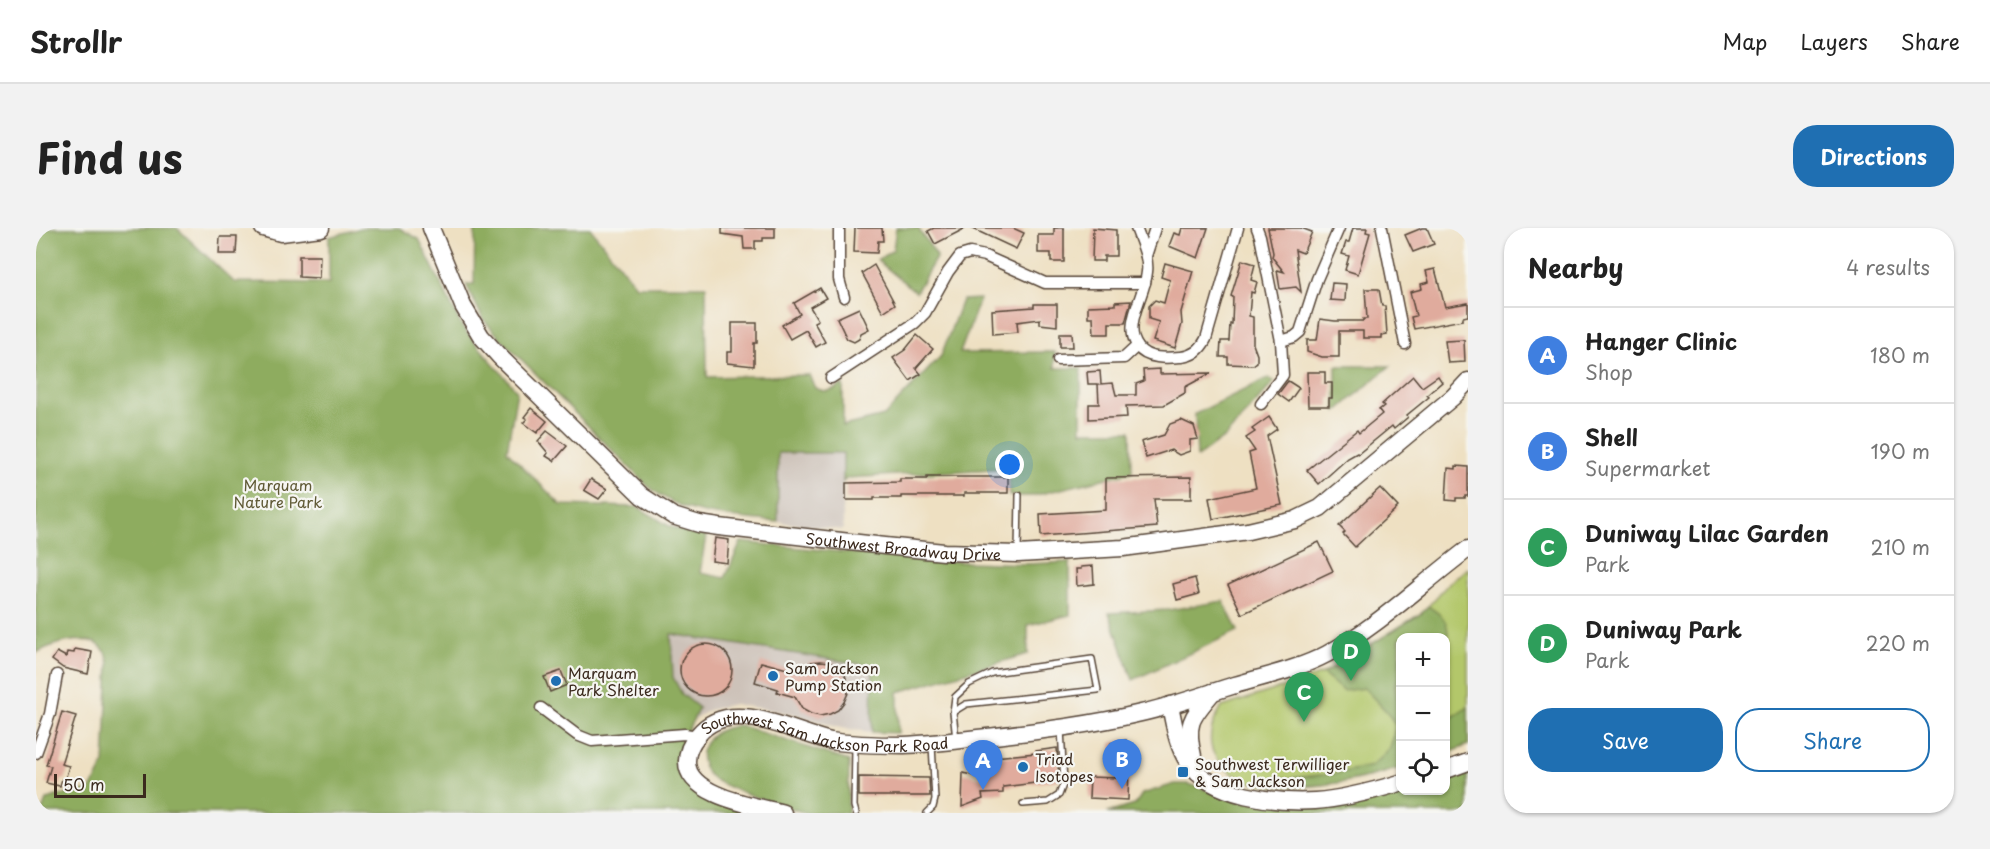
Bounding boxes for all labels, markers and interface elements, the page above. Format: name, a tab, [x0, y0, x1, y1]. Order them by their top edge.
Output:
text: Strollr	[30, 20, 122, 63]
text: Map	[1723, 25, 1767, 57]
text: Layers	[1800, 25, 1868, 57]
text: Share	[1901, 25, 1960, 57]
text: Find us	[36, 125, 183, 188]
button: Directions	[1793, 125, 1954, 187]
text: Nearby	[1528, 248, 1623, 287]
text: 4 results	[1846, 252, 1930, 282]
text: Hanger Clinic	[1585, 324, 1737, 357]
text: A	[1540, 340, 1555, 370]
text: 180 m	[1870, 340, 1930, 370]
text: Shop	[1585, 357, 1633, 387]
text: Shell	[1585, 420, 1638, 453]
text: B	[1541, 436, 1554, 466]
text: 190 m	[1871, 436, 1930, 466]
your location	[995, 450, 1024, 479]
text: Supermarket	[1585, 453, 1711, 483]
park label: Marquam Nature Park	[234, 473, 322, 513]
text: Duniway Lilac Garden	[1585, 516, 1829, 549]
street label: Southwest Broadway Drive	[805, 526, 1001, 565]
text: C	[1540, 532, 1555, 562]
text: 210 m	[1871, 532, 1930, 562]
text: Park	[1585, 549, 1630, 579]
text: Duniway Park	[1585, 612, 1742, 645]
text: D	[1540, 628, 1555, 658]
text: 220 m	[1866, 628, 1930, 658]
pin: D	[1332, 632, 1370, 681]
map controls	[1396, 633, 1450, 795]
button: +	[1396, 633, 1450, 687]
text: Park	[1585, 645, 1630, 675]
place label: Sam Jackson Pump Station	[785, 656, 882, 696]
place label: Marquam Park Shelter	[568, 661, 659, 701]
marker: Sam Jackson Pump Station	[766, 669, 780, 683]
pin: C	[1284, 672, 1324, 722]
marker: Marquam Park Shelter	[549, 674, 563, 688]
button: −	[1396, 687, 1450, 741]
street label: Southwest Sam Jackson Park Road	[695, 705, 949, 757]
button: Save	[1528, 708, 1723, 772]
button: Share	[1735, 708, 1930, 772]
pin: A	[964, 740, 1002, 790]
pin: B	[1102, 740, 1142, 789]
button: locate	[1396, 741, 1450, 795]
place label: Triad Isotopes	[1035, 747, 1093, 787]
place label: Southwest Terwilliger & Sam Jackson	[1195, 752, 1350, 792]
marker: Triad Isotopes	[1016, 760, 1030, 774]
marker: Southwest Terwilliger & Sam Jackson	[1176, 765, 1190, 779]
scale bar	[54, 771, 146, 798]
text: 50 m	[63, 772, 104, 796]

